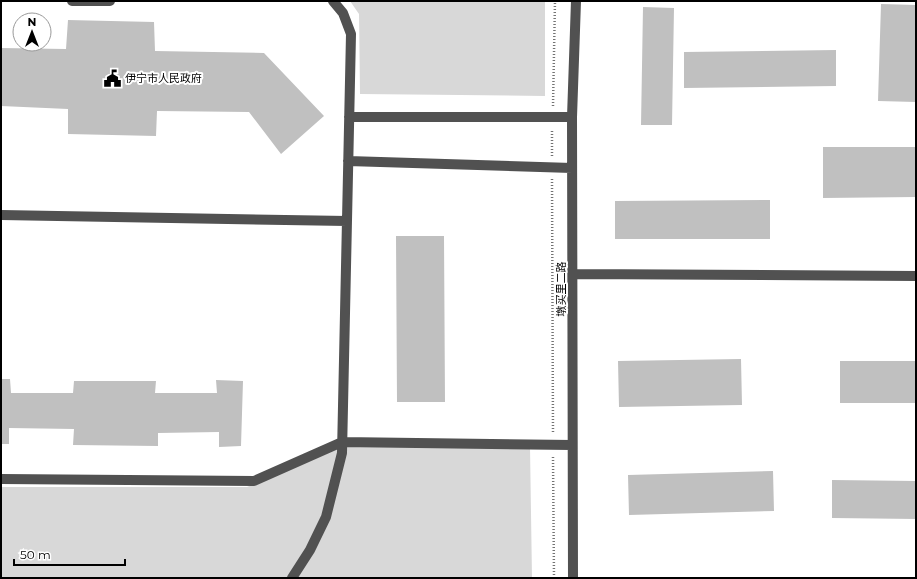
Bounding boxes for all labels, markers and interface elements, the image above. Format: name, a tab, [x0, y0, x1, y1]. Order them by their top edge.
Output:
north arrow	[12, 12, 52, 52]
text: N	[28, 15, 36, 29]
public building icon: 伊宁市人民政府	[102, 68, 122, 88]
place label: 伊宁市人民政府	[125, 71, 202, 85]
street label: 墩买里二路	[554, 262, 568, 317]
scale bar	[14, 541, 125, 567]
text: 50 m	[20, 547, 51, 562]

